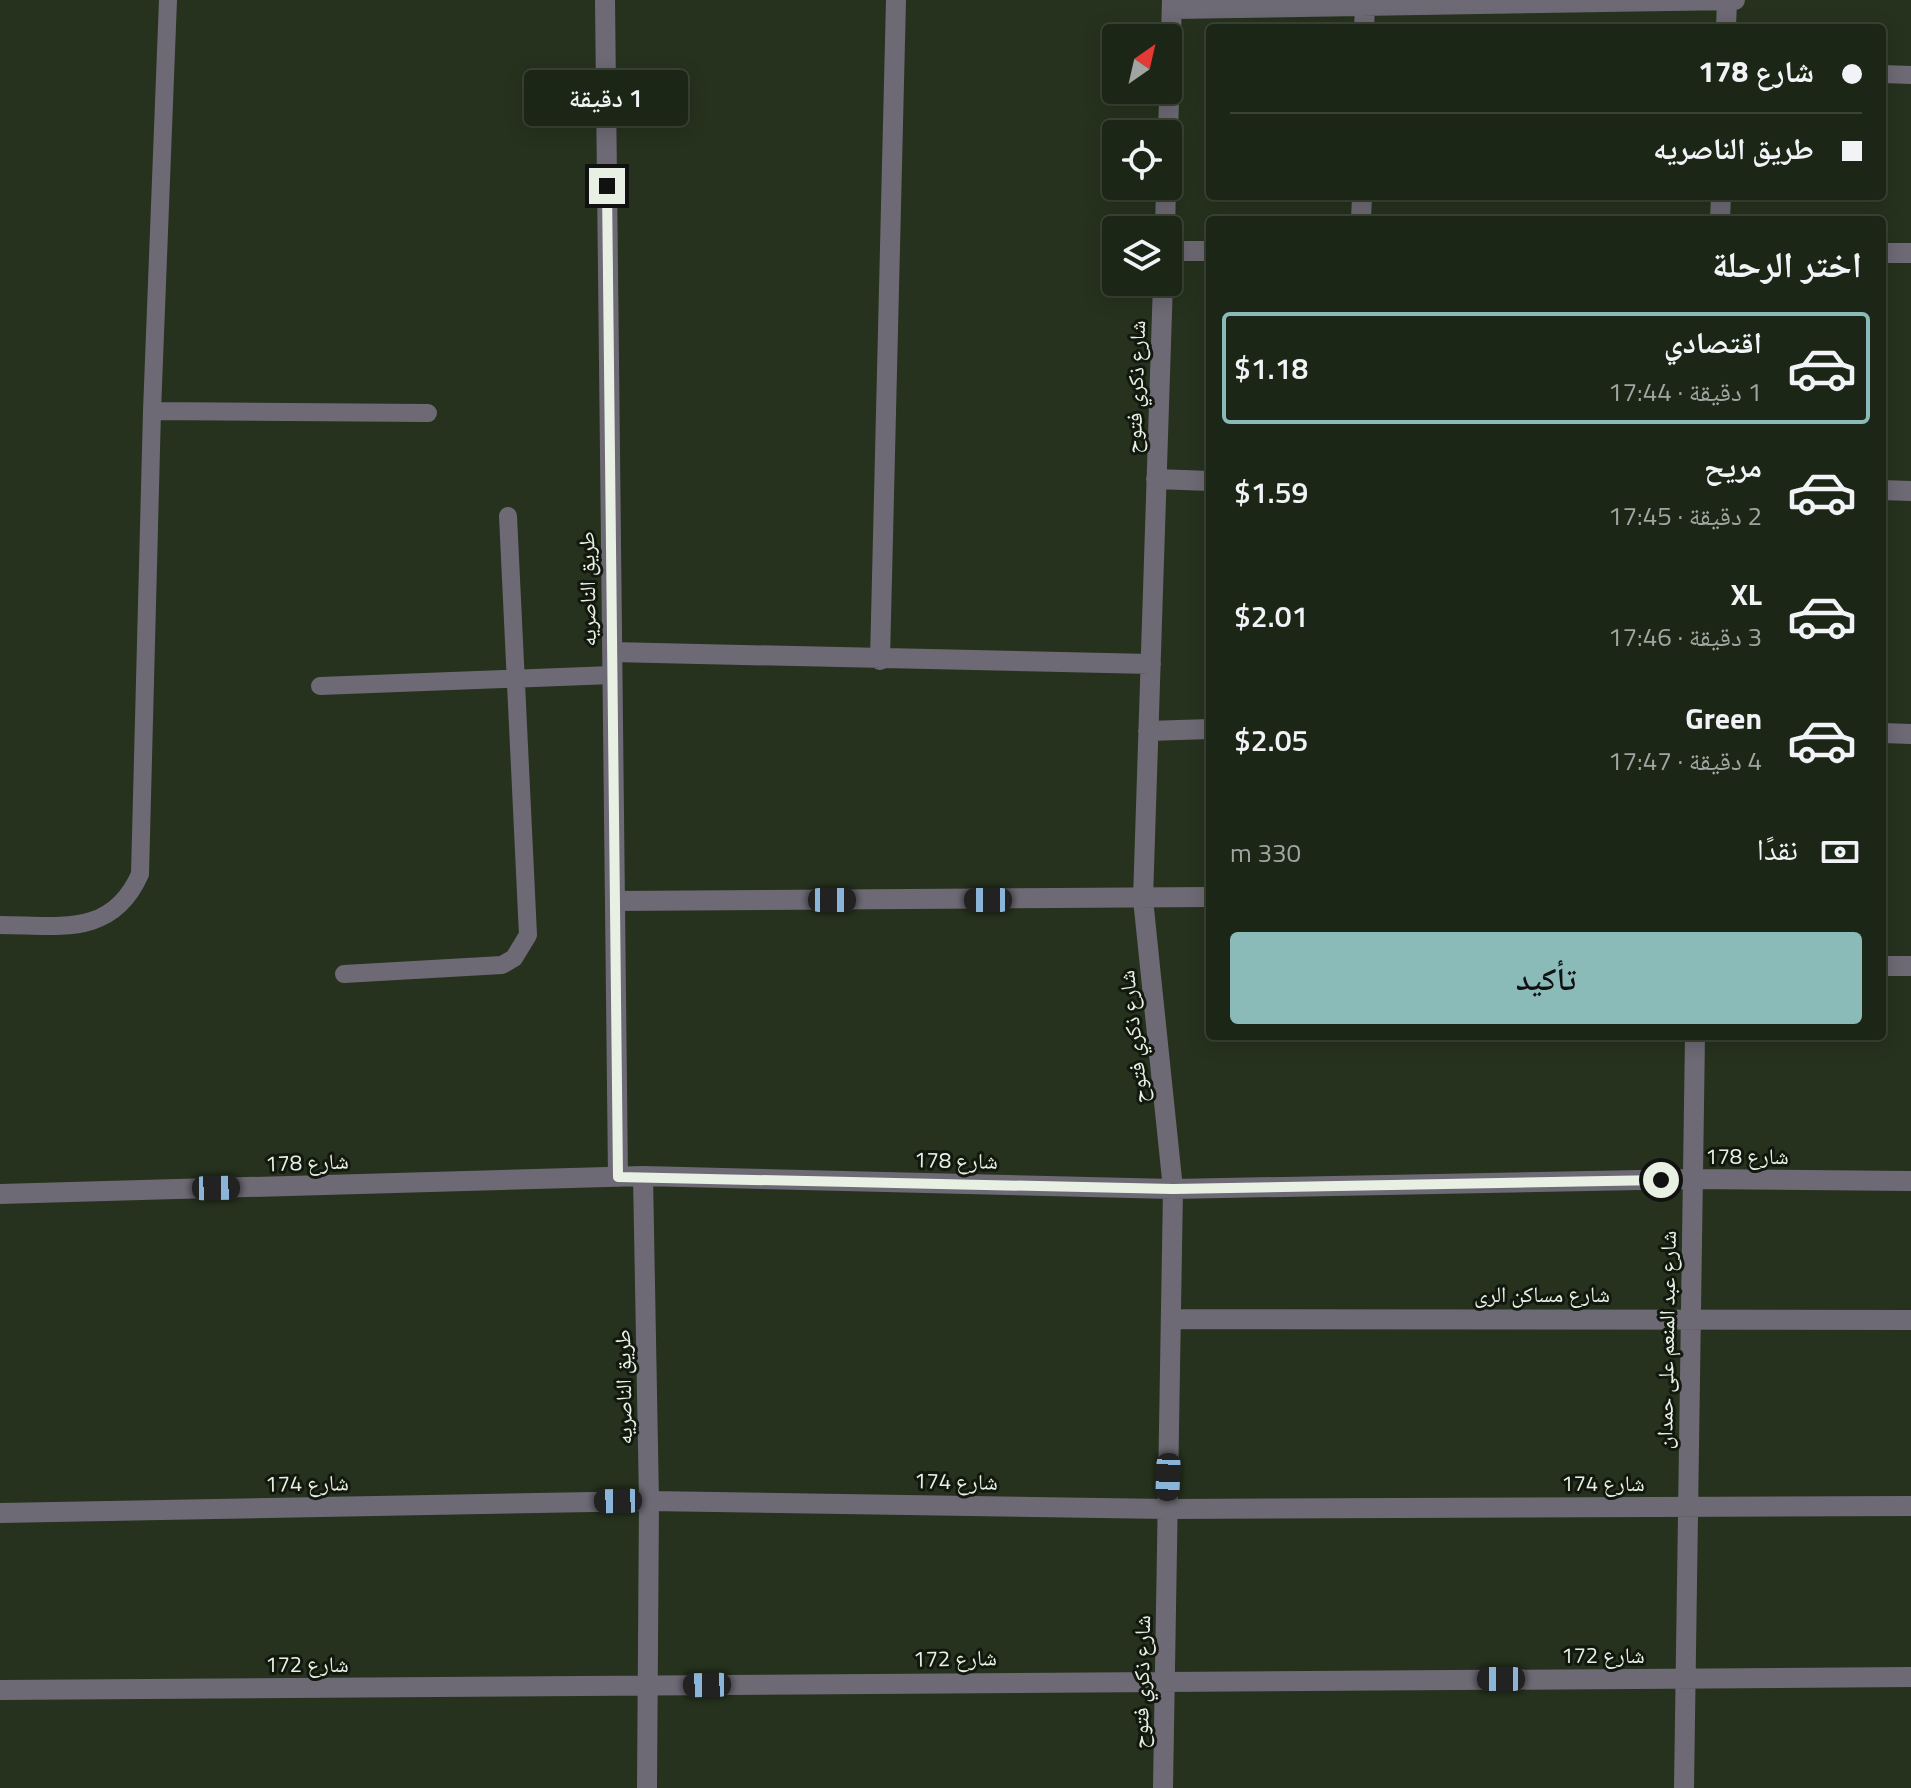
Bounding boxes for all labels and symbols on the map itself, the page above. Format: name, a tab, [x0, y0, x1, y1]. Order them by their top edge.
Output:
north arrow	[1102, 24, 1182, 104]
callout: 1 دقيقة	[525, 70, 689, 126]
route end	[589, 168, 625, 204]
street label: شارع ذكري فتوح	[1116, 320, 1155, 454]
street label: طريق الناصريه	[569, 531, 605, 647]
car	[808, 888, 856, 912]
car	[964, 888, 1012, 912]
street label: شارع ذكري فتوح	[1109, 969, 1157, 1105]
street label: شارع 178	[1705, 1139, 1789, 1173]
street label: شارع 178	[914, 1142, 998, 1178]
street label: شارع 178	[265, 1144, 349, 1180]
route start	[1643, 1162, 1679, 1198]
car	[192, 1176, 240, 1200]
street label: شارع عبد المنعم على حمدان	[1647, 1230, 1685, 1450]
street label: شارع مساكن الرى	[1474, 1277, 1610, 1311]
street label: طريق الناصريه	[605, 1329, 641, 1445]
car	[1155, 1453, 1181, 1501]
street label: شارع 174	[914, 1463, 998, 1499]
street label: شارع 174	[265, 1465, 349, 1501]
street label: شارع 174	[1561, 1466, 1645, 1500]
car	[594, 1489, 642, 1513]
street label: شارع ذكري فتوح	[1123, 1615, 1160, 1749]
street label: شارع 172	[1561, 1638, 1645, 1672]
street label: شارع 172	[913, 1640, 997, 1676]
street label: شارع 172	[265, 1647, 349, 1681]
car	[1477, 1667, 1525, 1691]
car	[683, 1673, 731, 1697]

